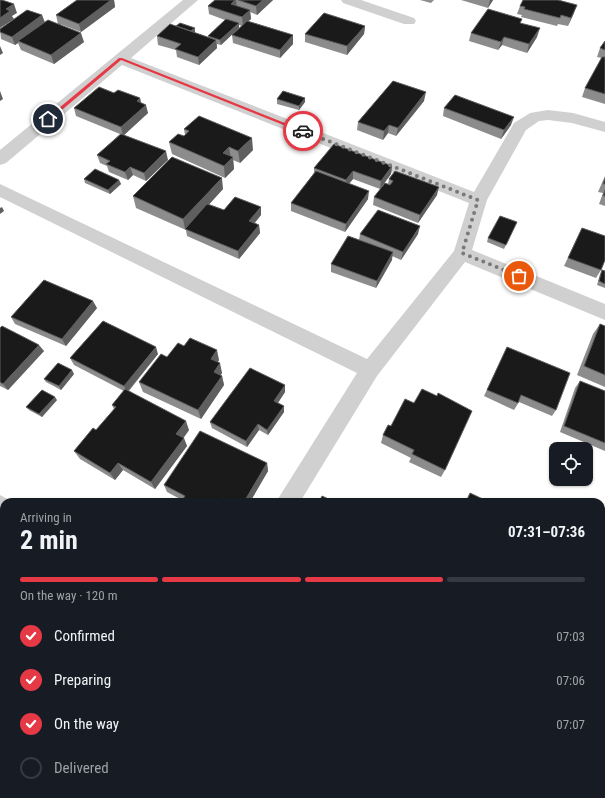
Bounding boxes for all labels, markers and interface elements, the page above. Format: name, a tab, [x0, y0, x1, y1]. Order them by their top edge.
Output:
pin	[31, 102, 65, 136]
icon: home	[37, 108, 59, 130]
courier	[283, 111, 323, 151]
icon: car	[292, 120, 314, 142]
pin	[502, 259, 536, 293]
icon: bag	[508, 265, 530, 287]
map controls	[549, 442, 593, 486]
button: locate	[549, 442, 593, 486]
text: Arriving in	[20, 510, 72, 525]
text: 07:31–07:36	[508, 523, 585, 541]
text: 2 min	[20, 525, 78, 555]
text: On the way · 120 m	[20, 588, 117, 603]
icon: check	[20, 625, 42, 647]
text: Confirmed	[54, 627, 115, 645]
text: 07:03	[556, 629, 585, 644]
icon: check	[20, 669, 42, 691]
text: Preparing	[54, 671, 111, 689]
text: 07:06	[556, 673, 585, 688]
icon: check	[20, 713, 42, 735]
text: On the way	[54, 715, 119, 733]
text: 07:07	[556, 717, 585, 732]
text: Delivered	[54, 759, 109, 777]

